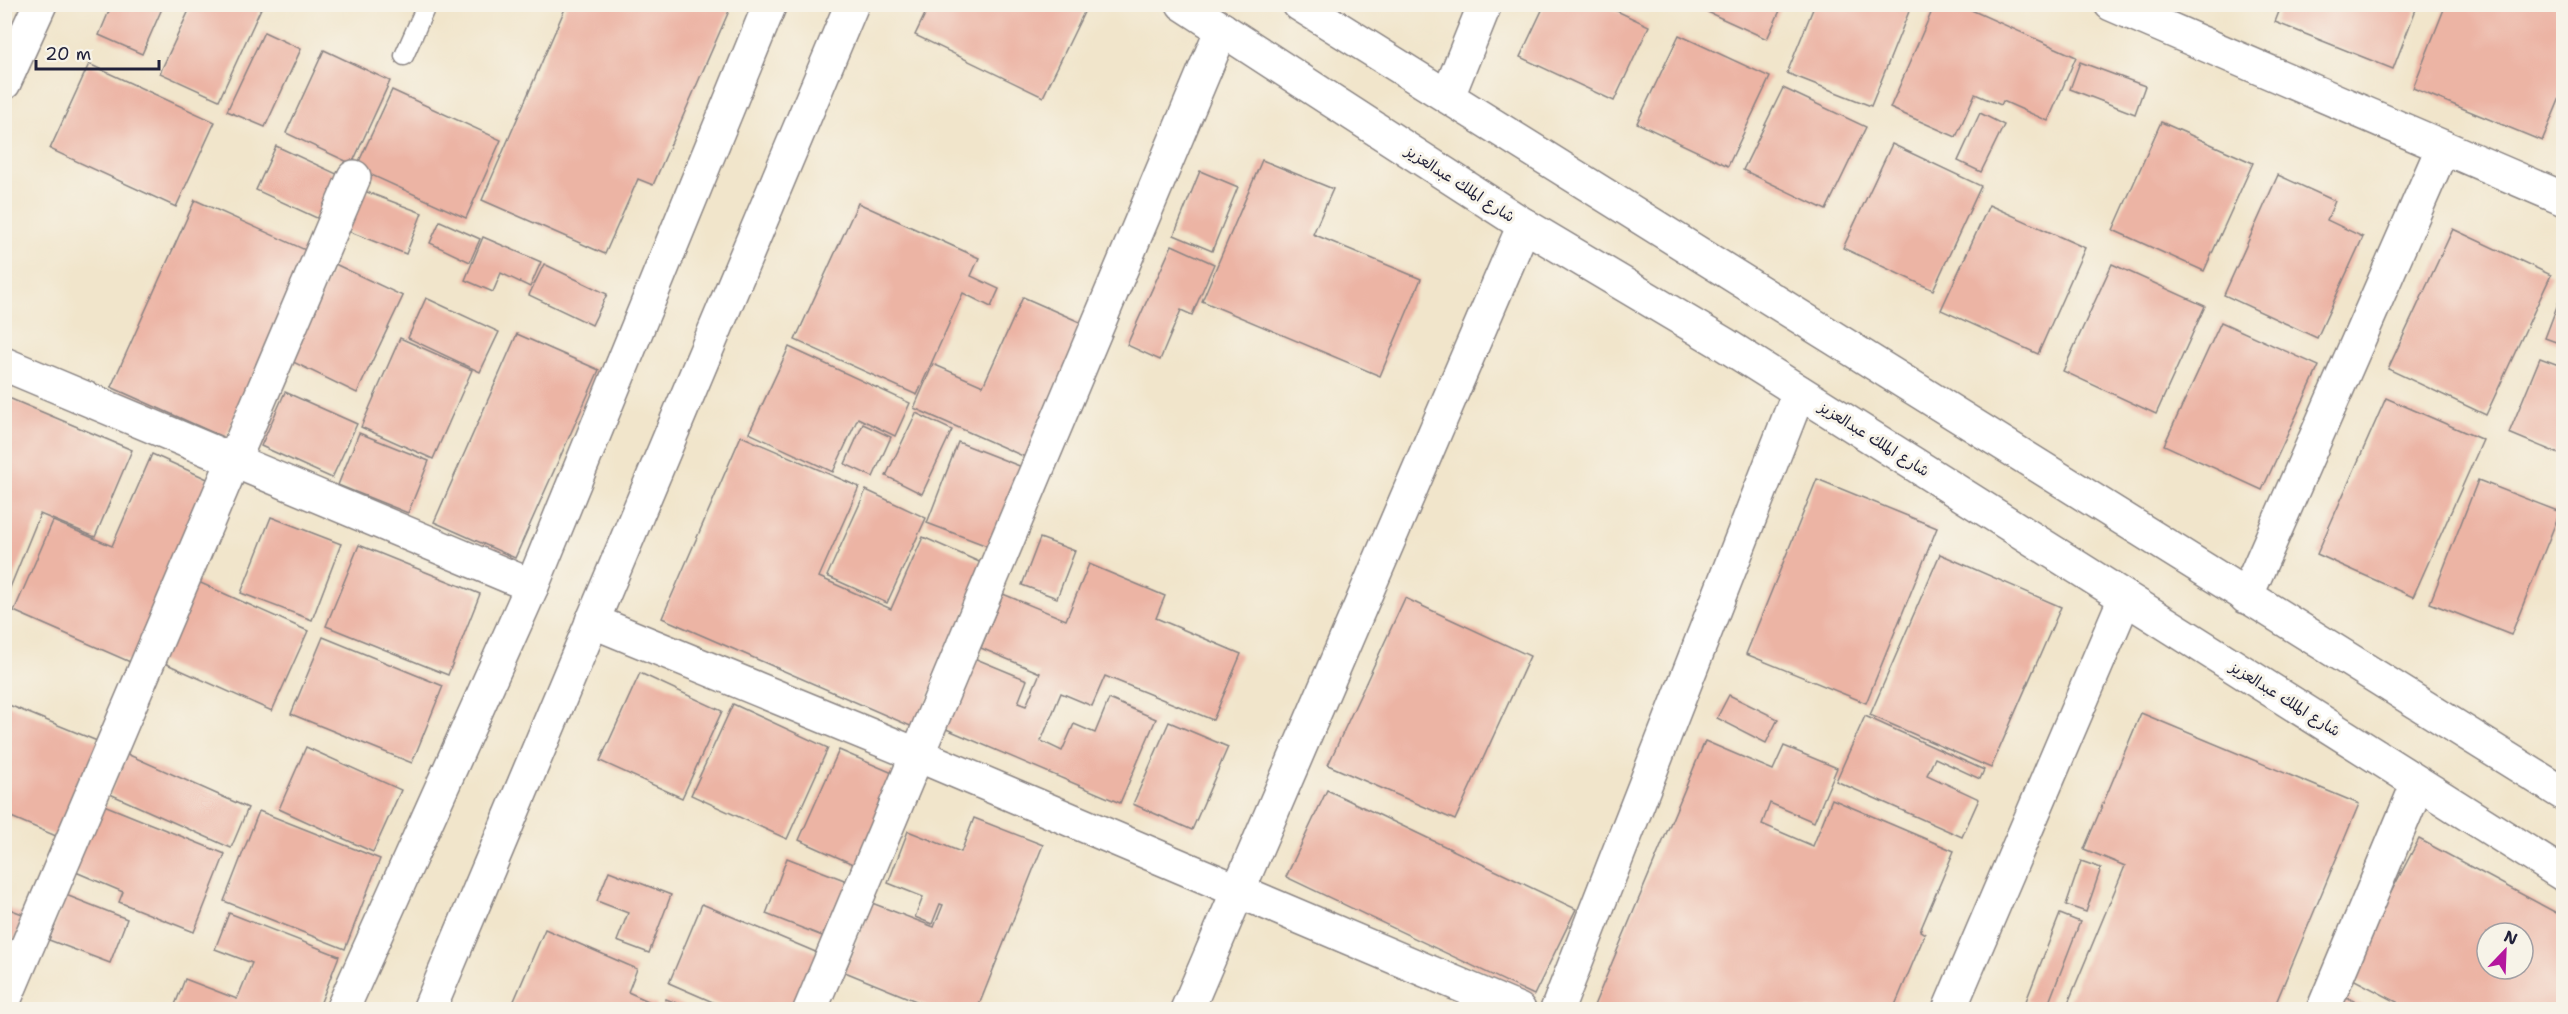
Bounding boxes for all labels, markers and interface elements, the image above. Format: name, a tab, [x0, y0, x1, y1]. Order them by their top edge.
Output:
scale bar	[36, 33, 159, 71]
text: 20 m	[45, 42, 91, 66]
street label: شارع الملك عبدالعزيز	[1400, 140, 1519, 227]
street label: شارع الملك عبدالعزيز	[1813, 396, 1933, 481]
street label: شارع الملك عبدالعزيز	[2224, 656, 2344, 741]
north arrow	[2475, 921, 2535, 981]
text: N	[2501, 926, 2521, 950]

